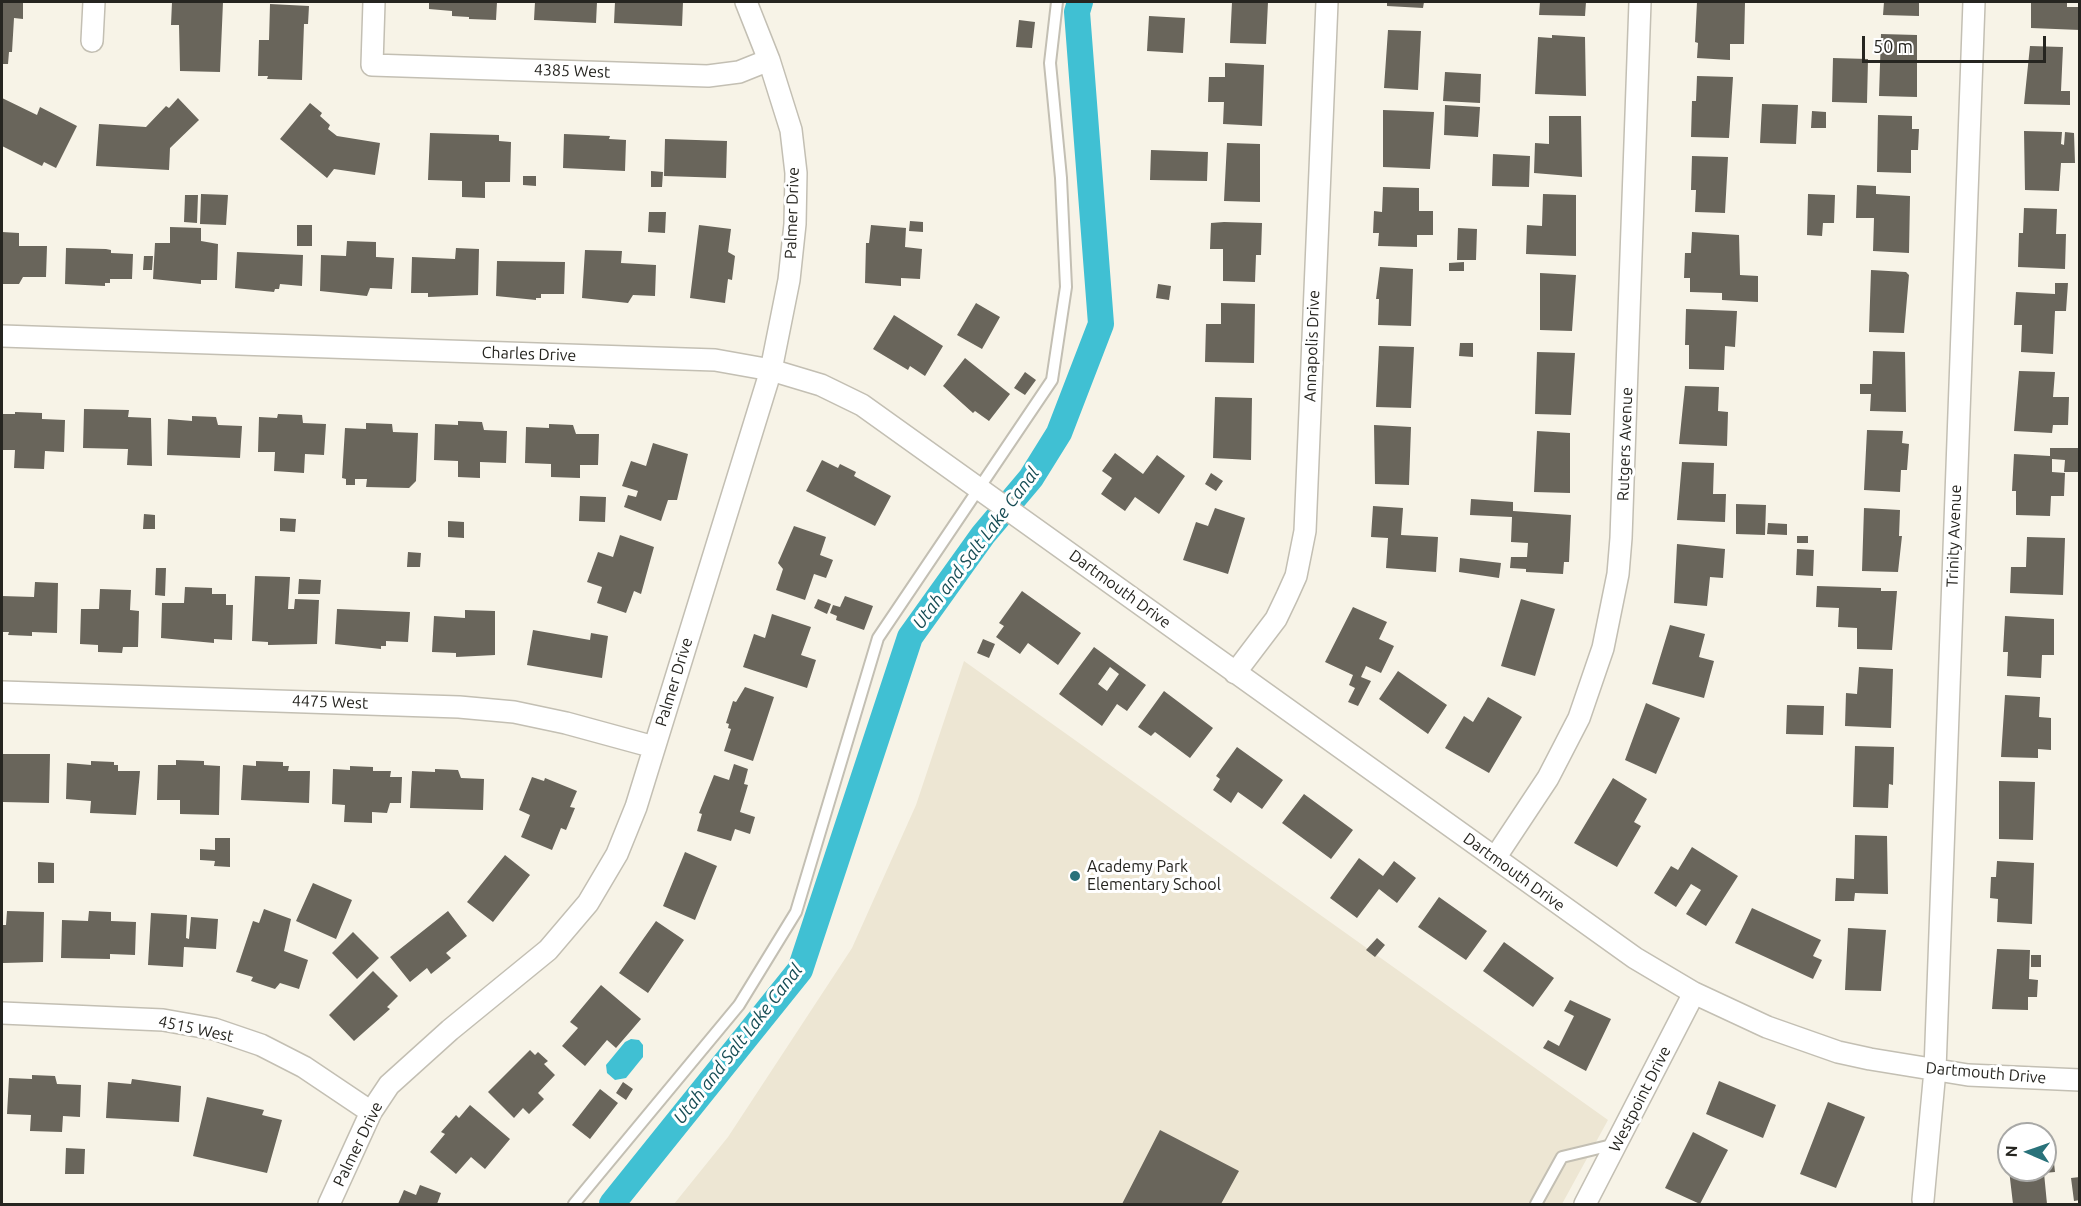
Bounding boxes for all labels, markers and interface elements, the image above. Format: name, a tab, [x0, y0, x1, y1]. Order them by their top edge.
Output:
scale bar	[1865, 24, 2050, 62]
text: 50 m	[1873, 36, 1913, 56]
street label: 4385 West	[533, 60, 611, 82]
street label: Palmer Drive	[781, 167, 803, 259]
street label: Annapolis Drive	[1300, 290, 1324, 402]
street label: Charles Drive	[481, 343, 577, 365]
street label: Rutgers Avenue	[1613, 387, 1637, 501]
water label: Utah and Salt Lake Canal	[908, 463, 1044, 633]
street label: Trinity Avenue	[1943, 484, 1965, 588]
street label: Dartmouth Drive	[1065, 546, 1175, 632]
street label: Palmer Drive	[651, 635, 697, 729]
street label: 4475 West	[291, 691, 369, 713]
street label: Dartmouth Drive	[1459, 829, 1569, 915]
place label: Academy Park Elementary School	[1087, 857, 1221, 895]
marker: Academy Park Elementary School	[1068, 869, 1082, 883]
water label: Utah and Salt Lake Canal	[669, 960, 807, 1128]
street label: 4515 West	[157, 1012, 235, 1046]
street label: Westpoint Drive	[1605, 1043, 1675, 1155]
street label: Dartmouth Drive	[1925, 1058, 2047, 1088]
street label: Palmer Drive	[329, 1098, 387, 1190]
north arrow	[1997, 1122, 2057, 1182]
text: N	[2002, 1145, 2020, 1158]

